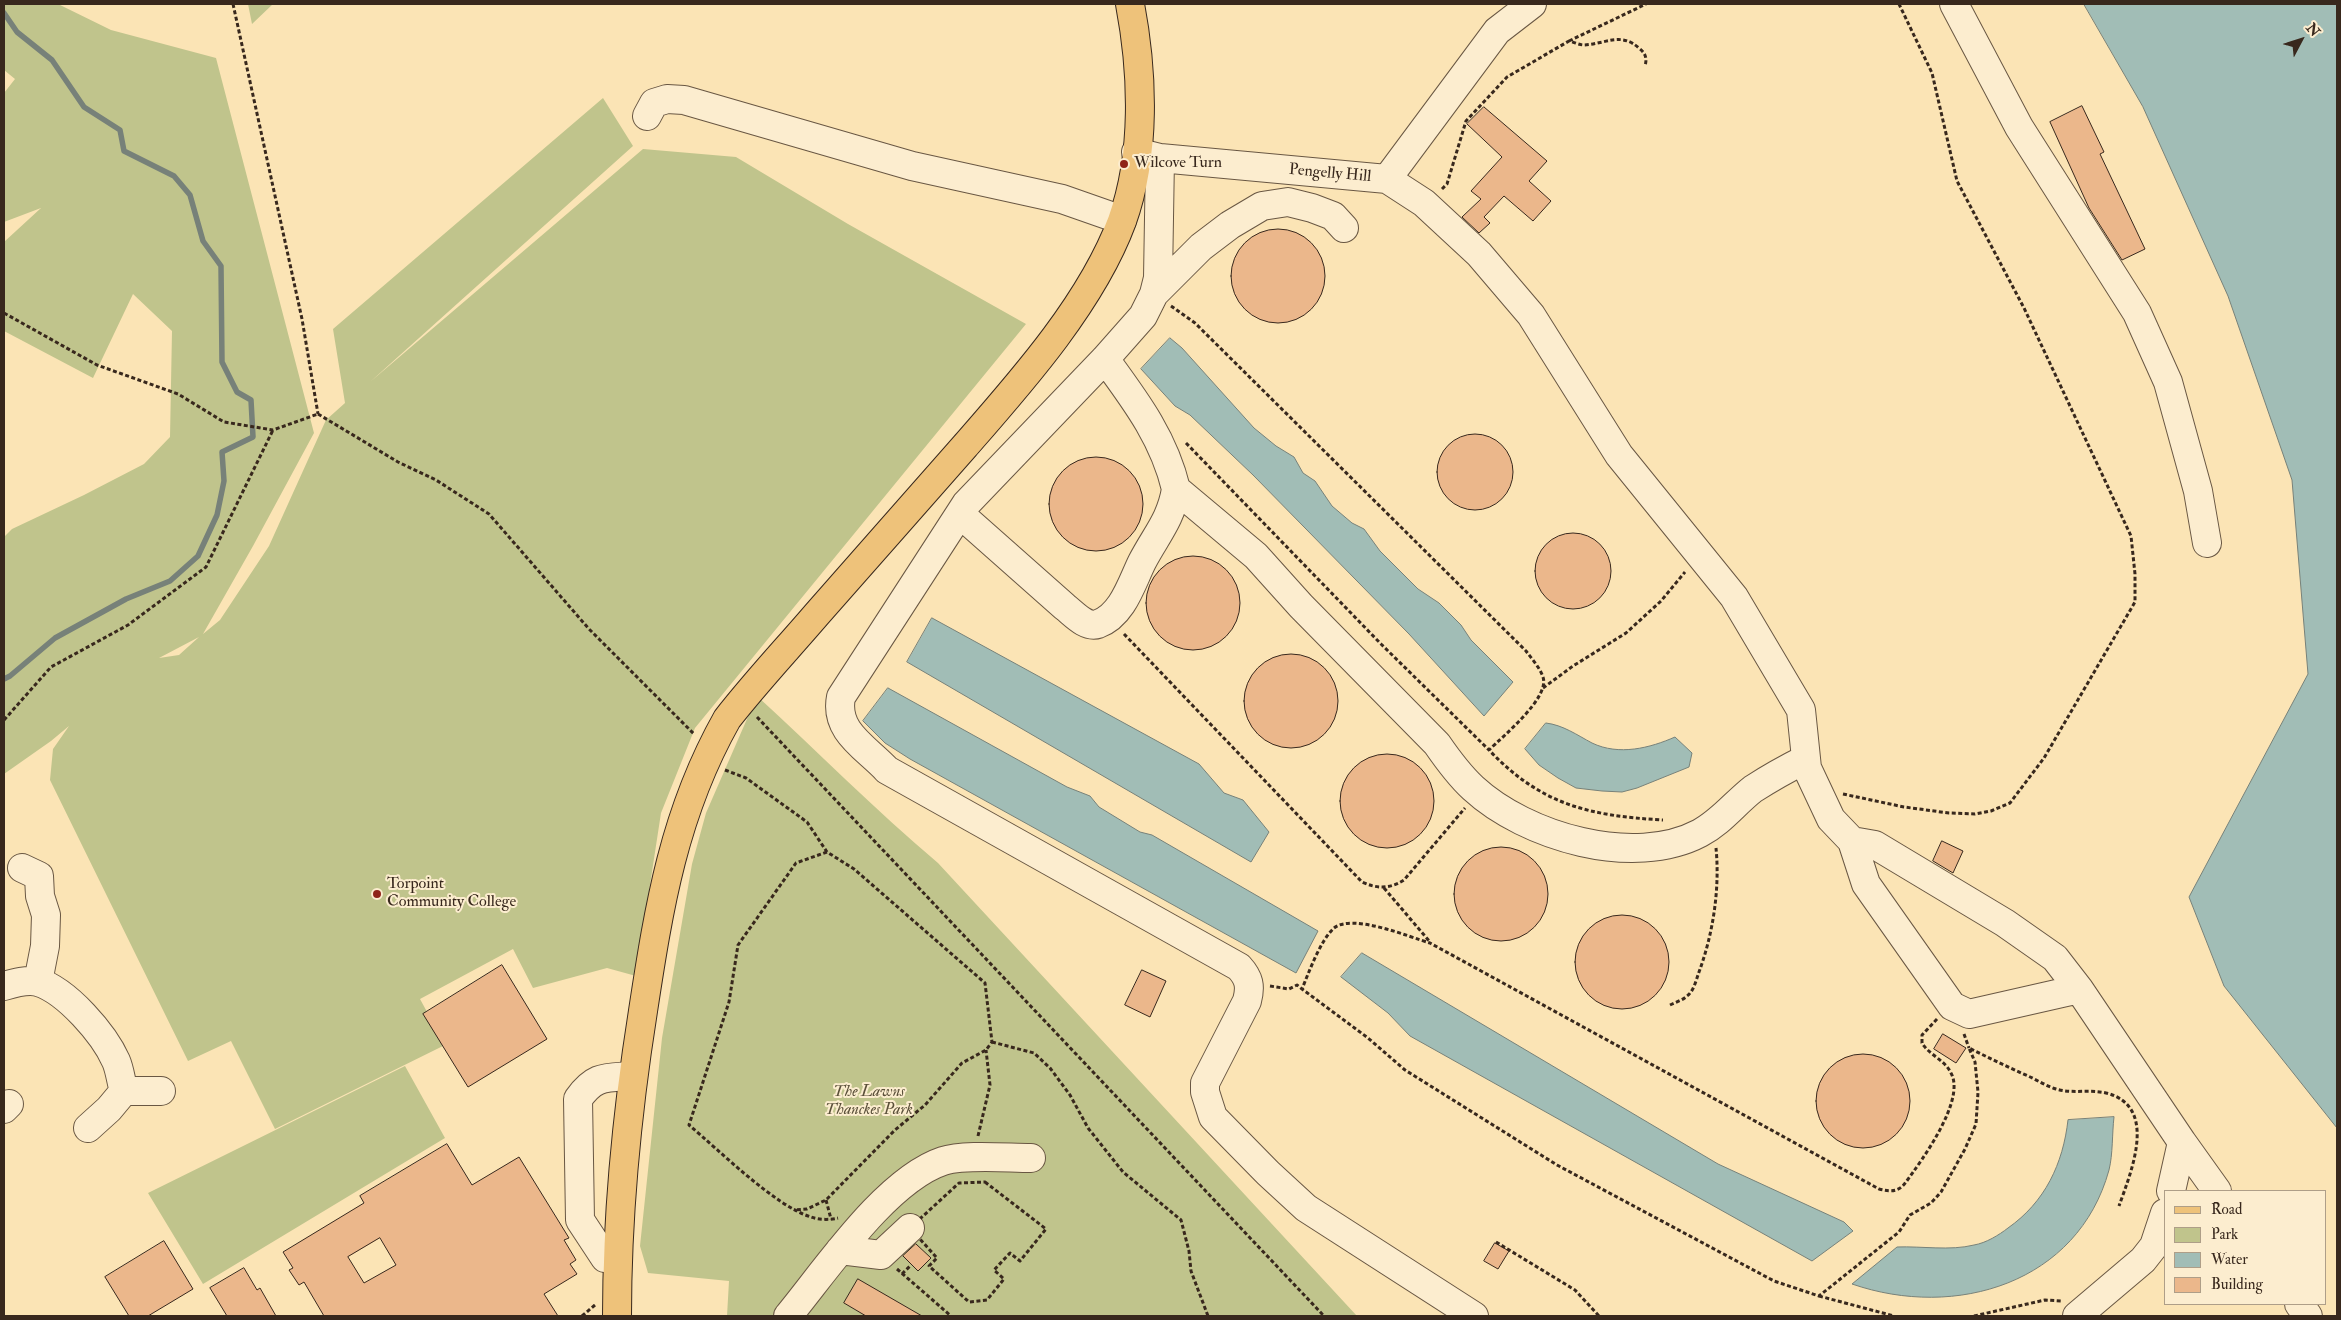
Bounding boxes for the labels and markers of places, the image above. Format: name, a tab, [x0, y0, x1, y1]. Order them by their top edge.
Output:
place label: Wilcove Turn	[1134, 154, 1222, 174]
marker: Wilcove Turn	[1118, 158, 1130, 170]
place label: Torpoint Community College	[387, 875, 516, 913]
marker: Torpoint Community College	[371, 888, 383, 900]

